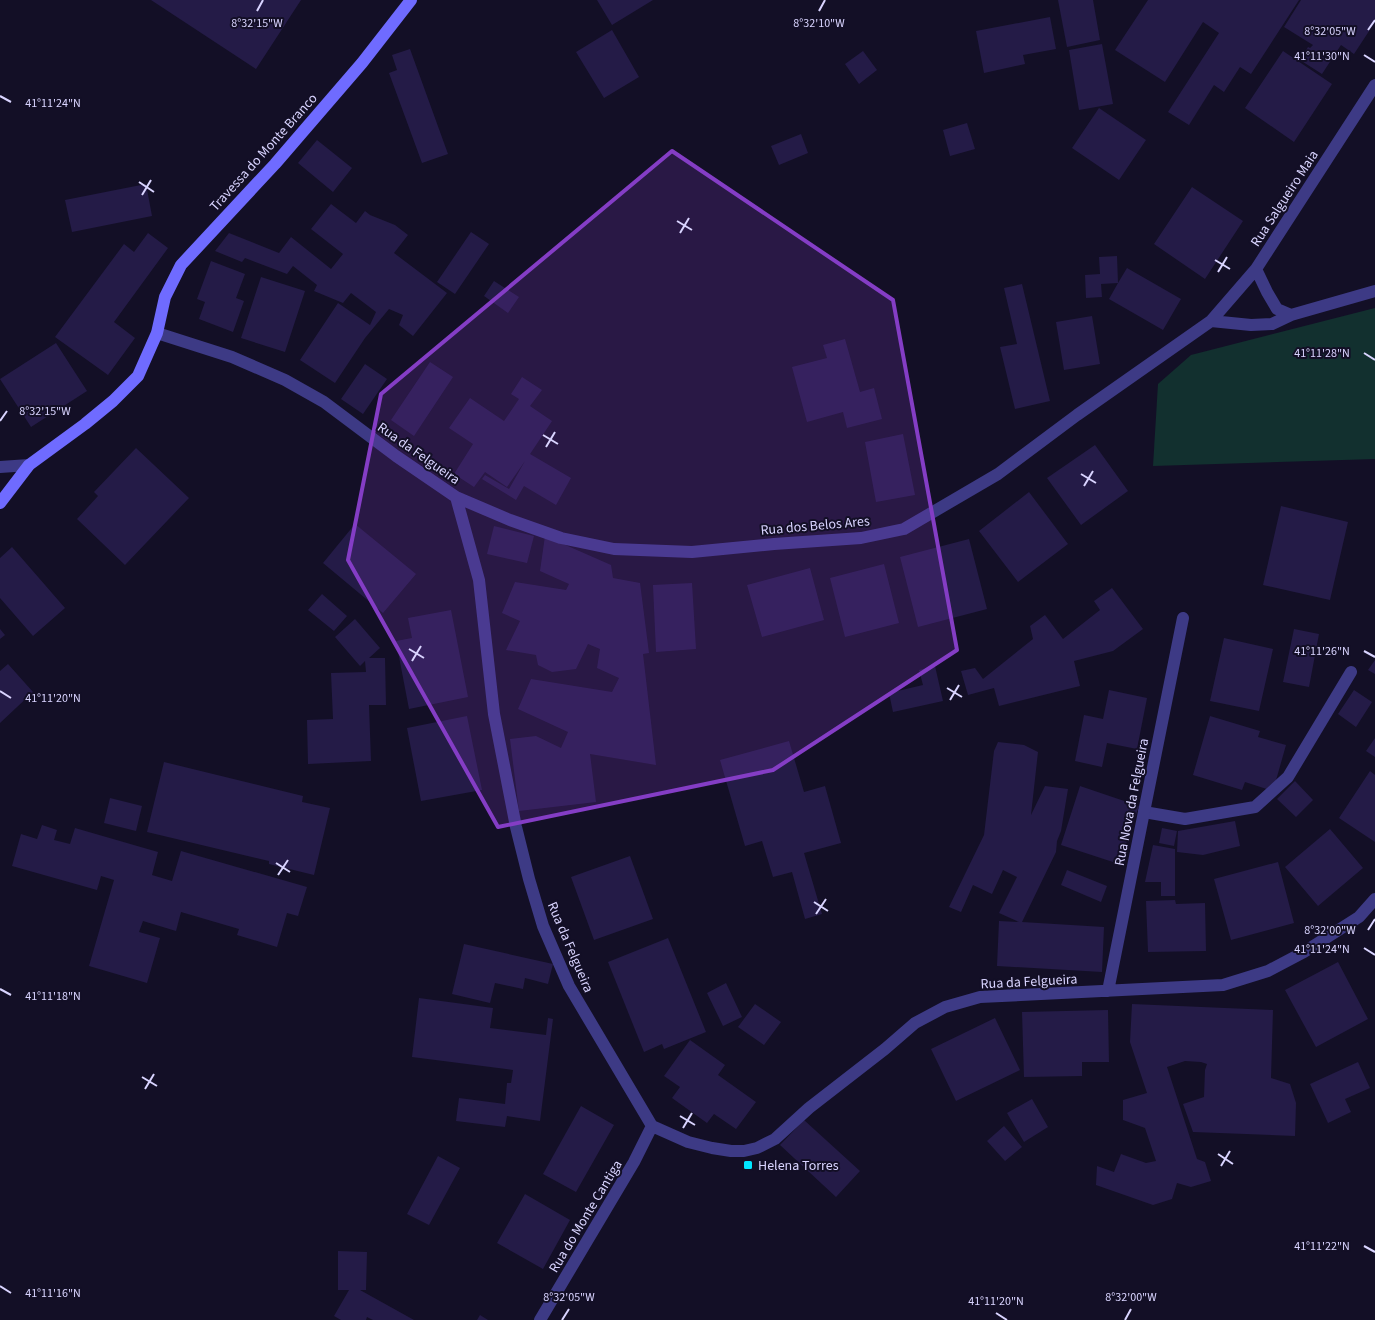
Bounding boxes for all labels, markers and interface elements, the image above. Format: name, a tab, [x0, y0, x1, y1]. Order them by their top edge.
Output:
text: 8°32'15"W	[231, 15, 283, 32]
text: 8°32'10"W	[793, 15, 845, 32]
text: 8°32'05"W	[1304, 23, 1356, 40]
text: 41°11'30"N	[1294, 48, 1350, 65]
street label: Travessa do Monte Branco	[205, 89, 322, 216]
text: 41°11'24"N	[25, 95, 81, 112]
street label: Rua Salgueiro Maia	[1246, 146, 1324, 251]
text: 41°11'28"N	[1294, 345, 1350, 362]
text: 8°32'15"W	[19, 403, 71, 420]
street label: Rua da Felgueira	[373, 418, 464, 490]
street label: Rua dos Belos Ares	[760, 511, 871, 541]
text: 41°11'26"N	[1294, 643, 1350, 660]
text: 41°11'20"N	[25, 690, 81, 707]
street label: Rua Nova da Felgueira	[1110, 737, 1154, 868]
street label: Rua da Felgueira	[542, 899, 598, 996]
text: 8°32'00"W	[1304, 922, 1356, 939]
text: 41°11'24"N	[1294, 941, 1350, 958]
street label: Rua da Felgueira	[980, 969, 1078, 995]
text: 41°11'18"N	[25, 988, 81, 1005]
street label: Rua do Monte Cantiga	[544, 1156, 627, 1277]
place label: Helena Torres	[758, 1156, 839, 1176]
marker: Helena Torres	[742, 1159, 754, 1171]
text: 41°11'22"N	[1294, 1238, 1350, 1255]
text: 41°11'16"N	[25, 1285, 81, 1302]
text: 8°32'05"W	[543, 1289, 595, 1306]
text: 8°32'00"W	[1105, 1289, 1157, 1306]
text: 41°11'20"N	[968, 1293, 1024, 1310]

